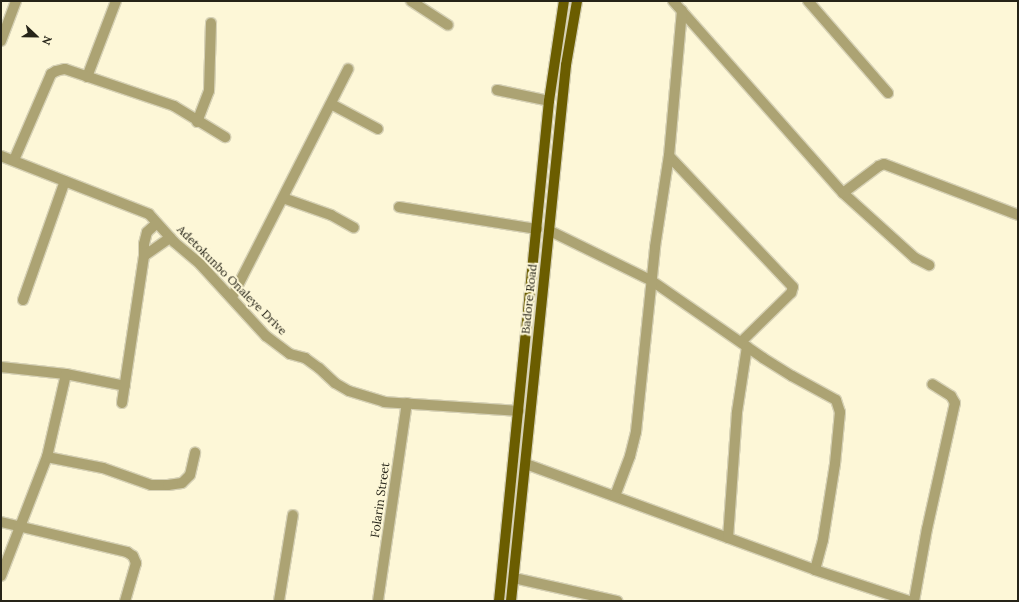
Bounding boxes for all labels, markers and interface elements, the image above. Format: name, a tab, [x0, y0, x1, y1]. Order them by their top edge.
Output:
north arrow	[16, 16, 56, 56]
text: N	[39, 34, 55, 47]
street label: Adetokunbo Onaleye Drive	[174, 222, 290, 338]
street label: Badore Road	[518, 263, 540, 335]
street label: Folarin Street	[368, 461, 392, 539]

